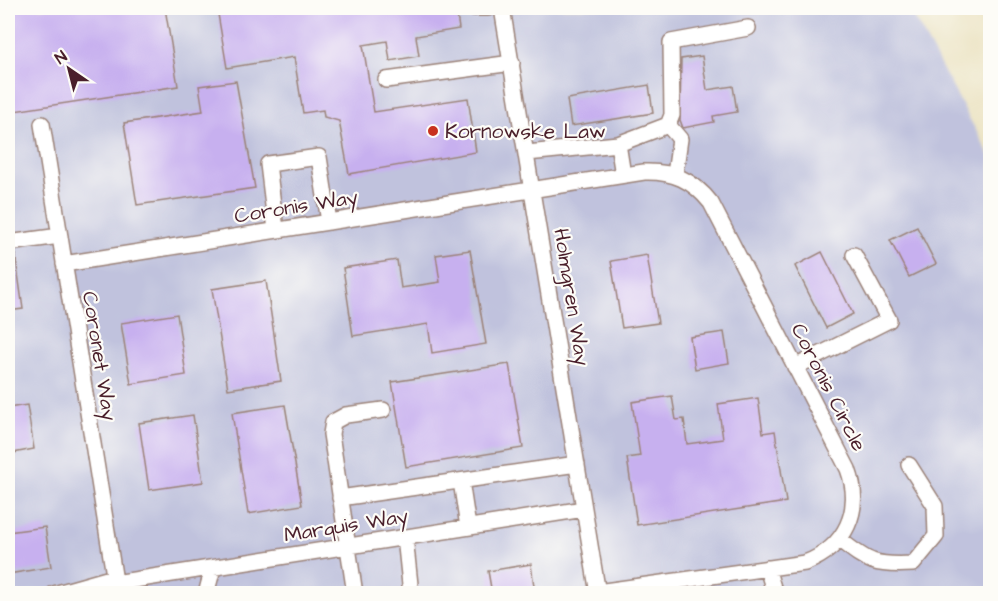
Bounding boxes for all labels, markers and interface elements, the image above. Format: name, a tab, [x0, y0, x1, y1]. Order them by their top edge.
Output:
north arrow	[39, 39, 99, 99]
text: N	[51, 46, 71, 69]
place label: Kornowske Law	[445, 117, 606, 146]
marker: Kornowske Law	[426, 124, 440, 138]
street label: Coronis Way	[232, 182, 361, 233]
street label: Holmgren Way	[544, 226, 597, 369]
street label: Coronet Way	[73, 289, 124, 424]
street label: Coronis Circle	[784, 318, 873, 456]
street label: Marquis Way	[282, 501, 411, 552]

